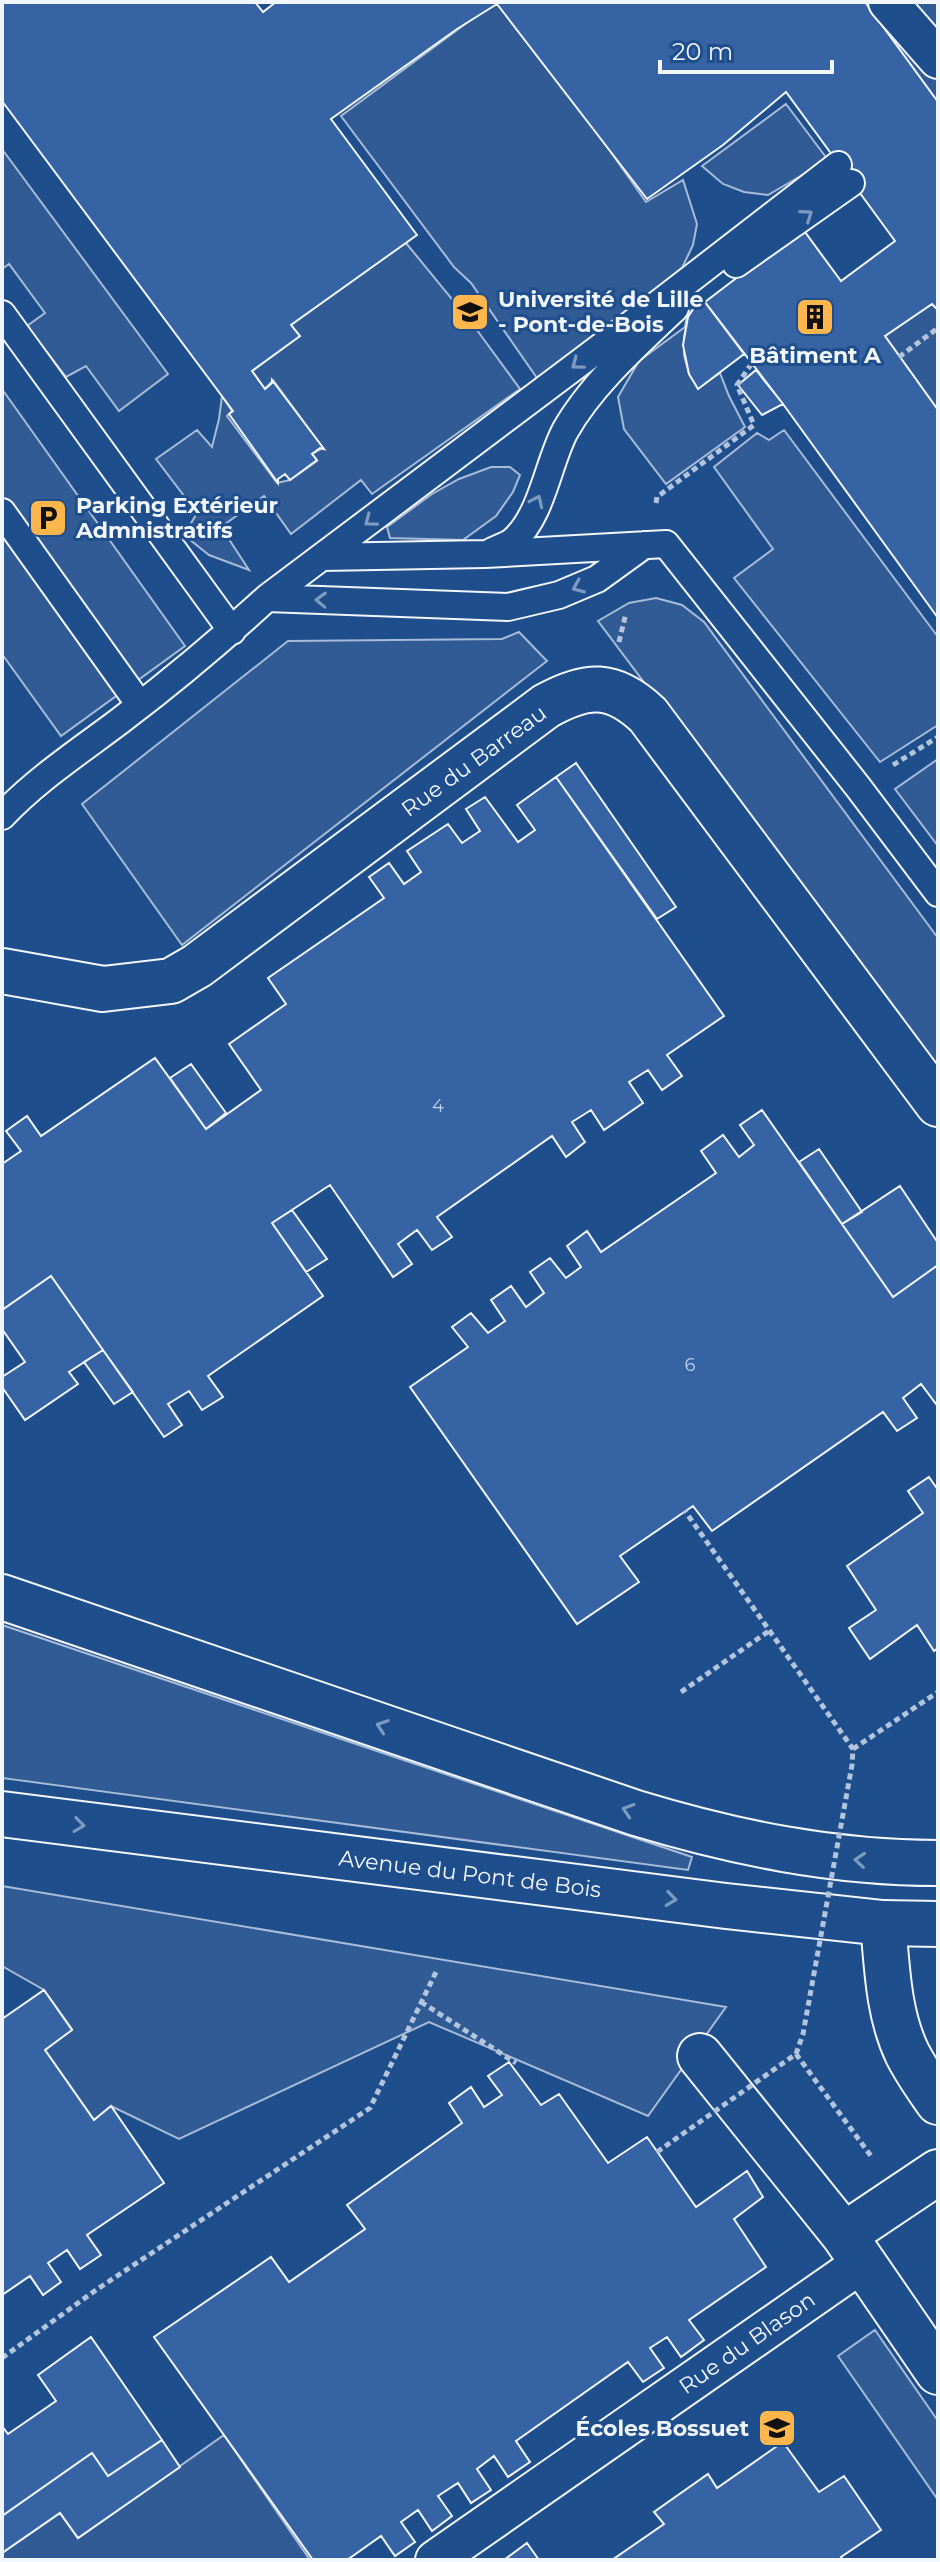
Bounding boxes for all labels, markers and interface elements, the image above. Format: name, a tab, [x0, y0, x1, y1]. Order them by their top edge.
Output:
scale bar	[660, 24, 832, 74]
text: 20 m	[672, 37, 733, 66]
one-way arrow	[798, 210, 812, 224]
place label: Université de Lille - Pont-de-Bois	[498, 286, 703, 338]
school or university icon: Université de Lille - Pont-de-Bois	[449, 291, 491, 333]
building icon: Bâtiment A	[794, 296, 836, 338]
place label: Bâtiment A	[749, 342, 882, 369]
one-way arrow	[572, 355, 586, 369]
place label: Parking Extérieur Admnistratifs	[75, 492, 278, 544]
one-way arrow	[527, 495, 543, 509]
parking icon: Parking Extérieur Admnistratifs	[27, 497, 69, 539]
one-way arrow	[364, 511, 379, 525]
one-way arrow	[572, 577, 586, 593]
one-way arrow	[314, 591, 327, 608]
street label: Rue du Barreau	[396, 699, 552, 823]
house number: 4	[432, 1095, 444, 1117]
house number: 6	[685, 1354, 696, 1376]
one-way arrow	[375, 1720, 389, 1736]
one-way arrow	[622, 1803, 636, 1819]
one-way arrow	[73, 1817, 86, 1834]
street label: Avenue du Pont de Bois	[337, 1845, 603, 1904]
one-way arrow	[853, 1852, 866, 1869]
one-way arrow	[664, 1891, 677, 1908]
street label: Rue du Blason	[674, 2286, 820, 2400]
school or university icon: Écoles Bossuet	[756, 2407, 798, 2449]
place label: Écoles Bossuet	[575, 2415, 749, 2442]

